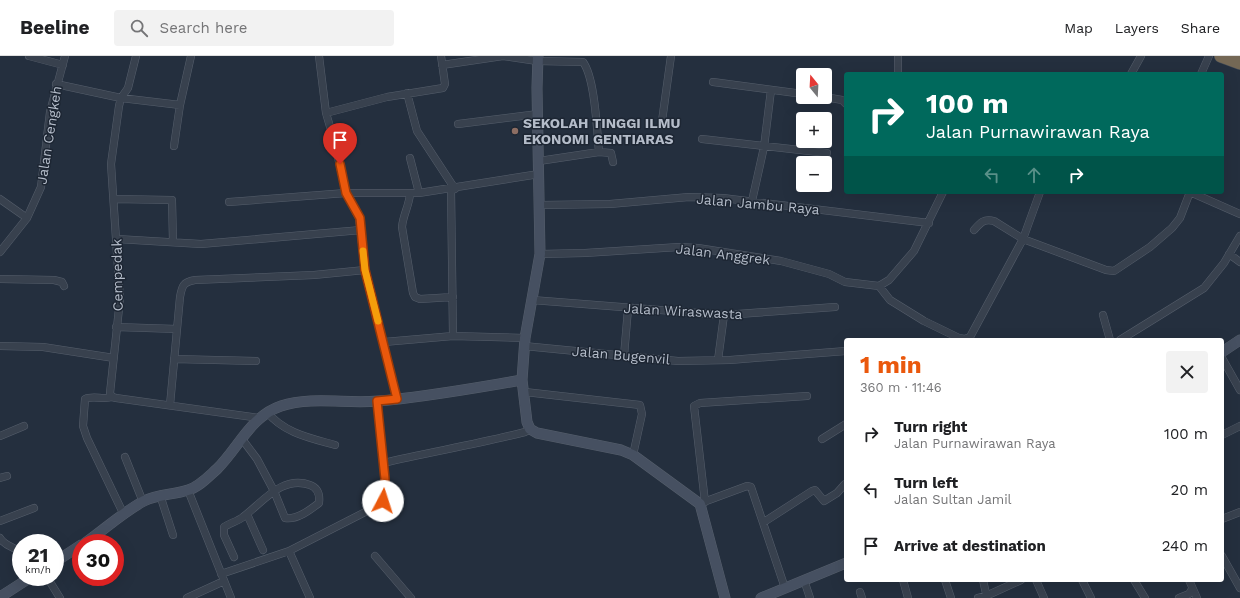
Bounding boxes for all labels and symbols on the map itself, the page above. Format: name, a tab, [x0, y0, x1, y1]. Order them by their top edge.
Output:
north arrow	[796, 68, 832, 104]
street label: Jalan Cengkeh	[33, 85, 65, 185]
place label: SEKOLAH TINGGI ILMU EKONOMI GENTIARAS	[523, 115, 680, 147]
pin	[323, 123, 357, 164]
marker: SEKOLAH TINGGI ILMU EKONOMI GENTIARAS	[510, 126, 520, 136]
street label: Jalan Jambu Raya	[696, 191, 820, 217]
street label: Cempedak	[108, 239, 126, 311]
street label: Jalan Anggrek	[675, 240, 771, 268]
street label: Jalan Wiraswasta	[623, 300, 743, 322]
street label: Jalan Bugenvil	[571, 343, 671, 367]
position arrow	[362, 480, 404, 522]
speed limit sign: 30	[72, 534, 124, 586]

